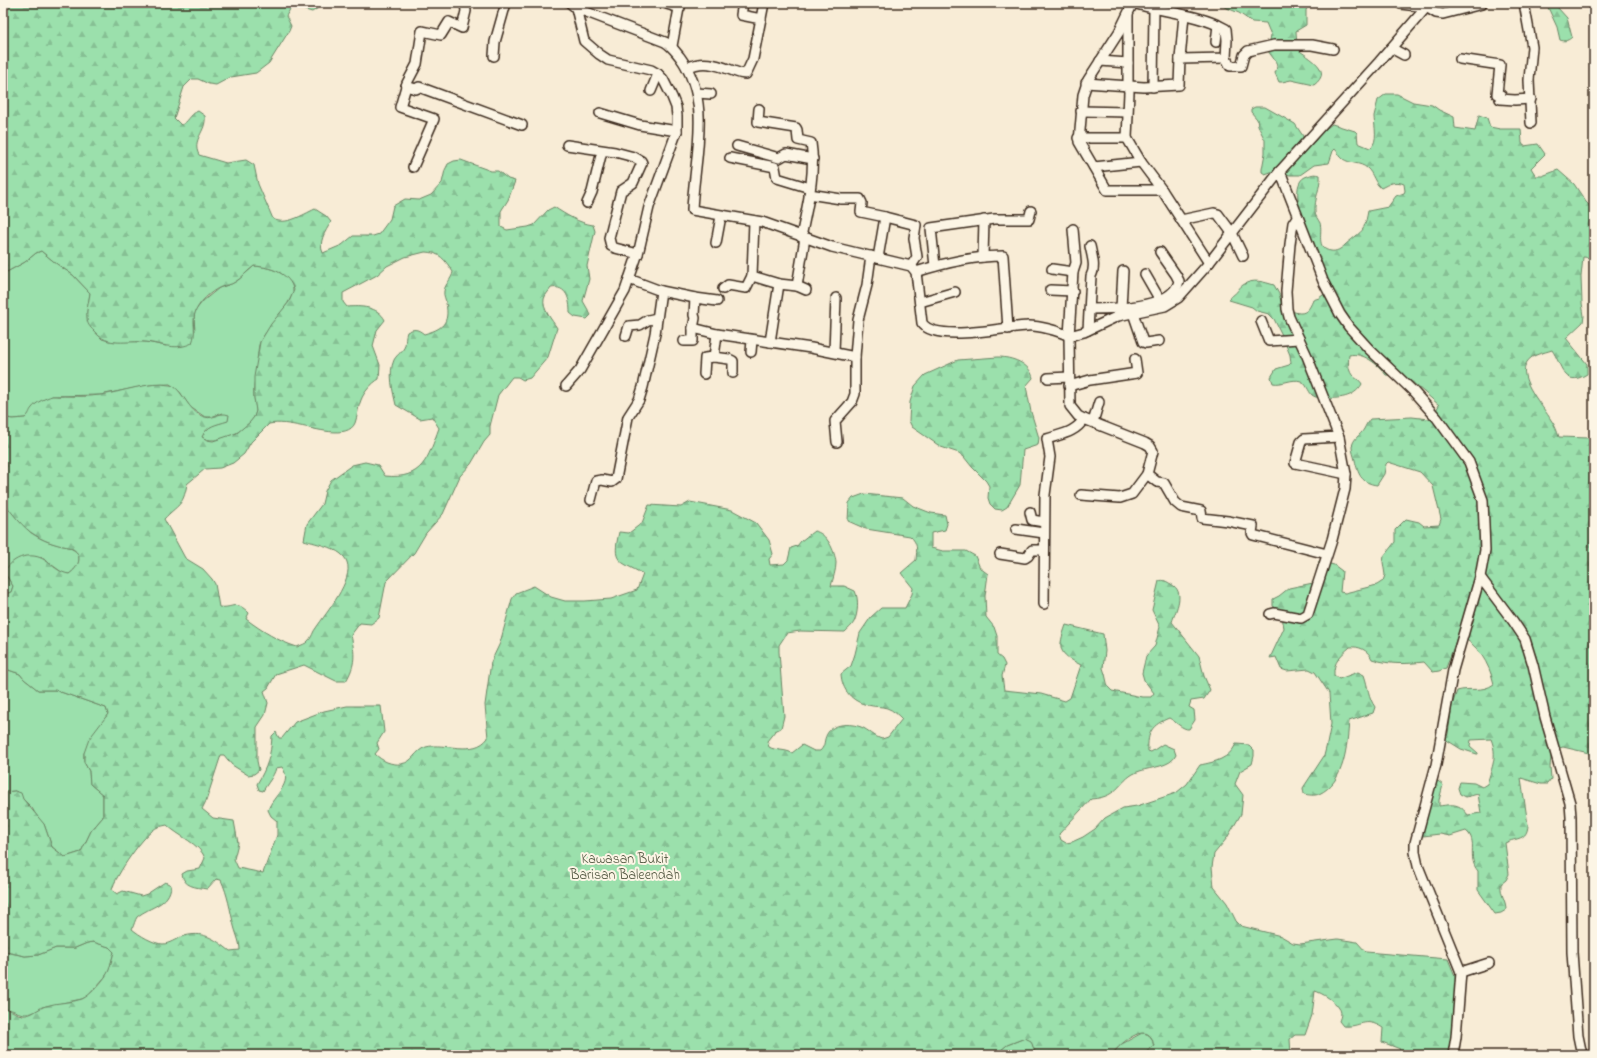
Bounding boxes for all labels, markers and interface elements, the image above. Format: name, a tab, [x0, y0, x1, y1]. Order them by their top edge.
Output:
park label: Kawasan Bukit Barisan Baleendah	[569, 849, 680, 886]

